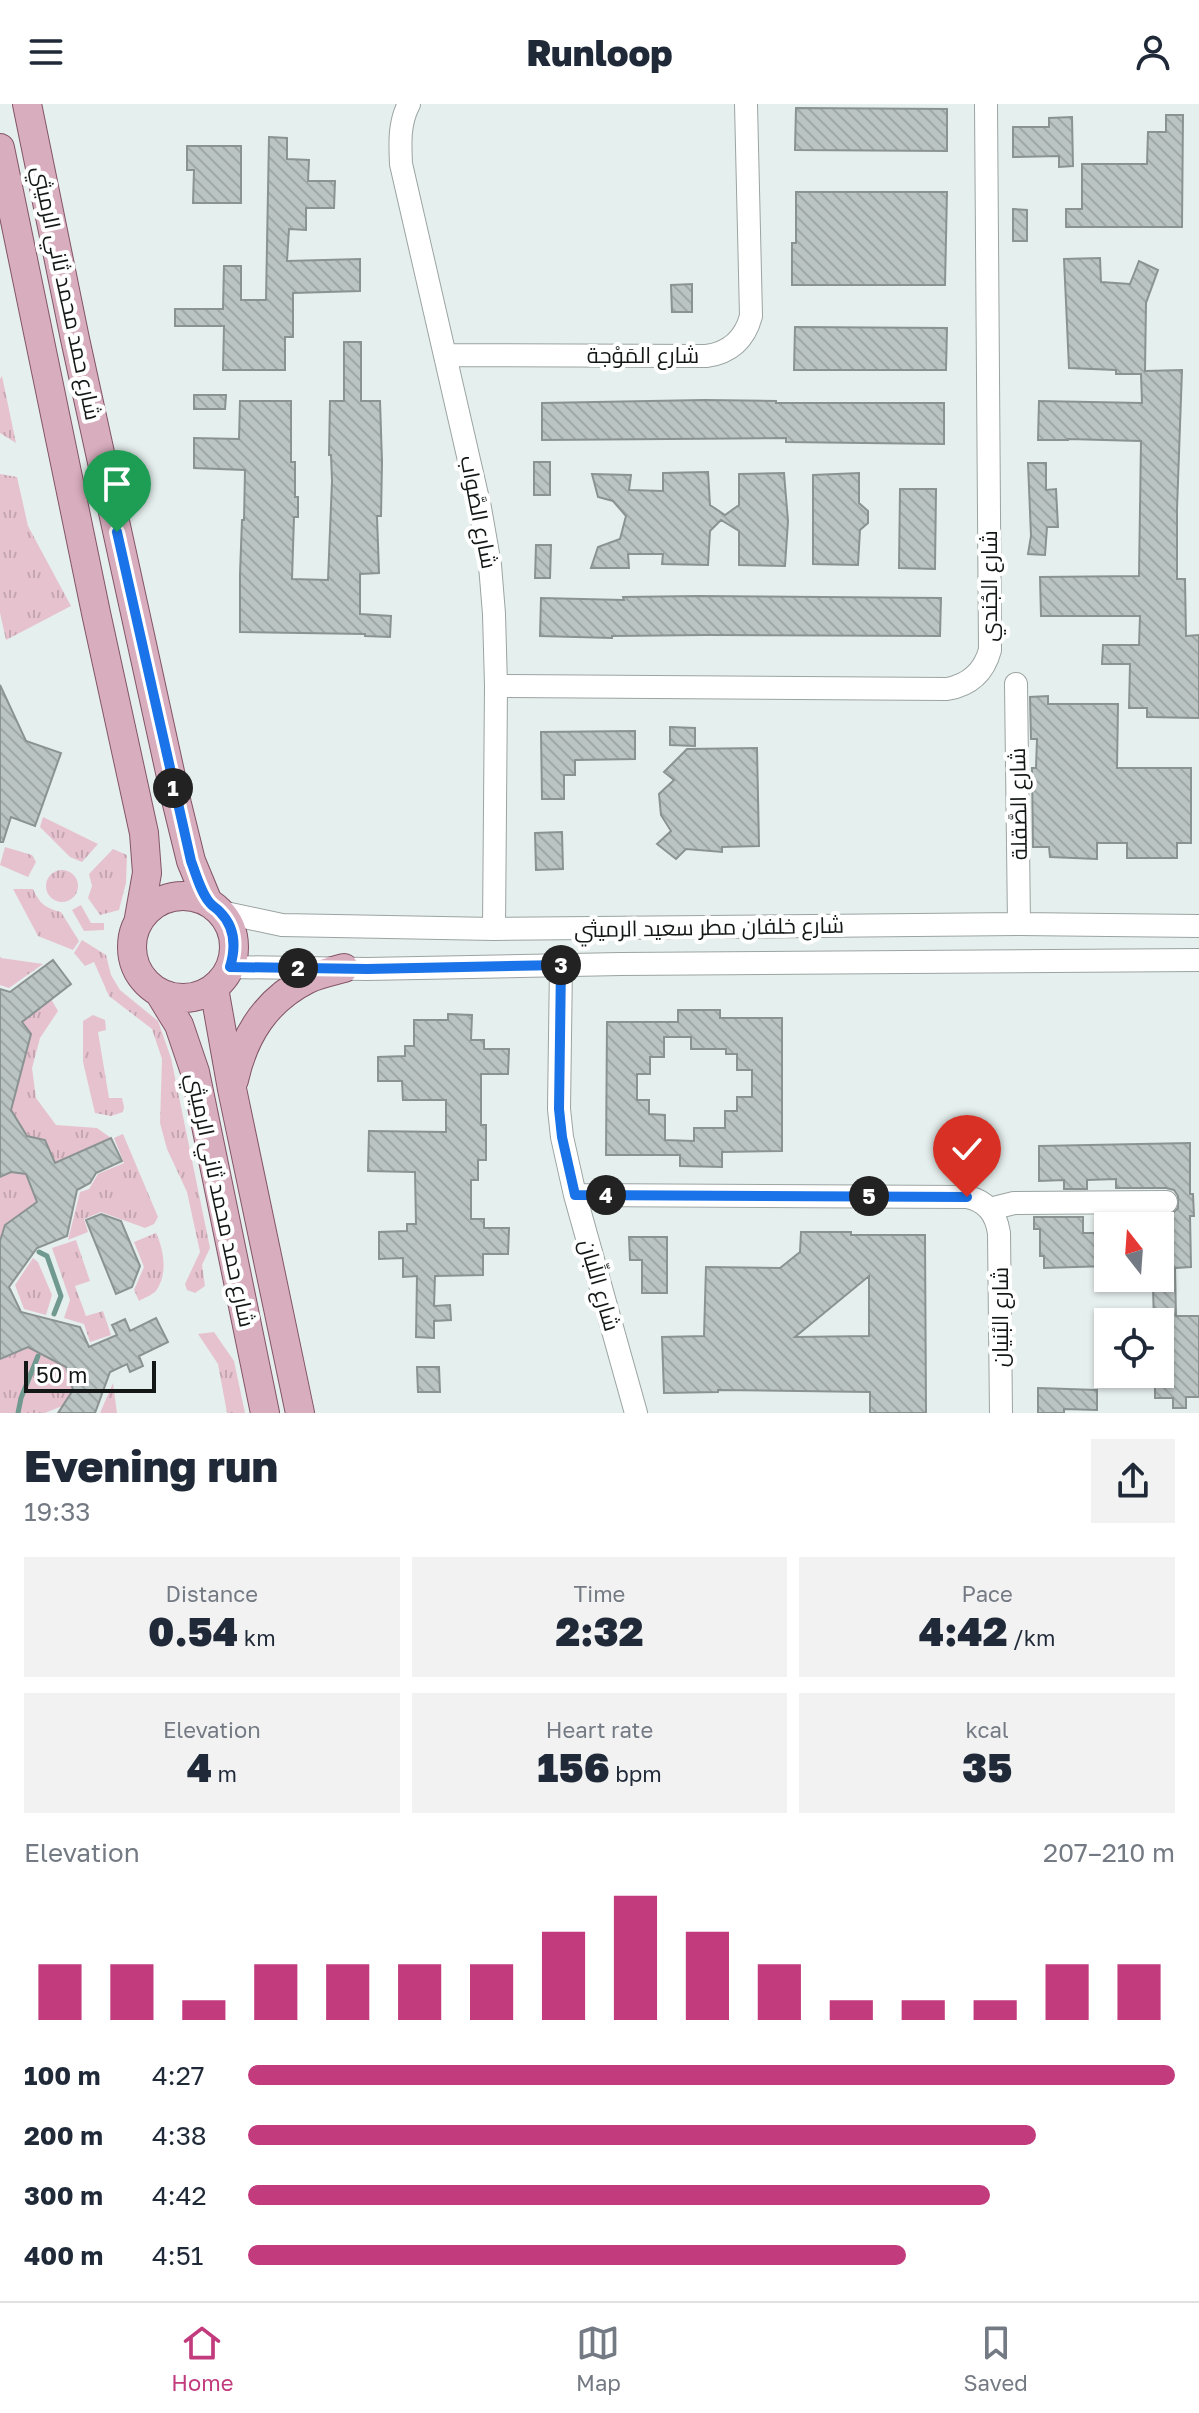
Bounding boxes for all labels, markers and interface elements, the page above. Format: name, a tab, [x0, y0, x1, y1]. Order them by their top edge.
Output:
icon: menu	[24, 30, 68, 74]
icon: person	[1131, 30, 1175, 74]
text: Runloop	[526, 31, 673, 74]
street label: شارع حمد محمد ثاني الرميثي	[23, 164, 108, 423]
street label: شارع المَوْجة	[587, 341, 699, 370]
pin	[83, 450, 151, 532]
street label: شارع الصَّواب	[453, 453, 504, 571]
icon: arrive	[95, 462, 139, 506]
street label: شارع الجُندي	[975, 530, 1006, 642]
street label: شارع الصَّقلة	[1003, 748, 1034, 860]
pin: 1	[153, 768, 193, 808]
text: 1	[167, 774, 179, 801]
street label: شارع خلفان مطر سعيد الرميثي	[574, 911, 844, 946]
pin: 3	[541, 945, 581, 985]
pin: 2	[278, 948, 318, 988]
text: 3	[554, 951, 568, 978]
text: 2	[291, 954, 305, 981]
street label: شارع حمد محمد ثاني الرميثي	[177, 1071, 262, 1330]
pin	[933, 1115, 1001, 1197]
icon: check	[945, 1127, 989, 1171]
pin: 4	[586, 1175, 626, 1215]
pin: 5	[849, 1176, 889, 1216]
text: 4	[599, 1181, 613, 1208]
text: 5	[862, 1182, 876, 1209]
north arrow	[1094, 1212, 1174, 1292]
map controls	[1094, 1212, 1174, 1388]
street label: شارع اللِّبان	[573, 1235, 628, 1335]
street label: شارع البُنيان	[986, 1267, 1015, 1367]
button: locate	[1094, 1308, 1174, 1388]
scale bar	[24, 1357, 156, 1393]
text: 50 m	[36, 1361, 87, 1388]
text: Evening run	[24, 1439, 278, 1492]
button: share	[1091, 1439, 1175, 1523]
text: 19:33	[24, 1496, 91, 1527]
text: Distance	[166, 1580, 258, 1607]
text: Time	[574, 1580, 625, 1607]
text: Pace	[961, 1580, 1013, 1607]
text: 0.54	[148, 1607, 238, 1655]
text: 2:32	[555, 1607, 643, 1655]
text: 4:42	[919, 1607, 1008, 1655]
text: km	[238, 1624, 276, 1651]
text: /km	[1008, 1624, 1056, 1651]
text: Elevation	[163, 1716, 261, 1743]
text: Heart rate	[546, 1716, 653, 1743]
text: kcal	[965, 1716, 1009, 1743]
text: 4	[187, 1743, 212, 1791]
text: 156	[537, 1743, 610, 1791]
text: 35	[962, 1743, 1012, 1791]
text: m	[212, 1760, 237, 1787]
text: bpm	[610, 1760, 662, 1787]
text: Elevation	[24, 1837, 140, 1868]
text: 207–210 m	[1043, 1837, 1175, 1868]
text: 100 m	[24, 2060, 100, 2091]
text: 4:27	[152, 2060, 205, 2091]
text: 200 m	[24, 2120, 103, 2151]
text: 4:38	[152, 2120, 207, 2151]
text: 300 m	[24, 2180, 103, 2211]
text: 4:42	[152, 2180, 207, 2211]
text: 400 m	[24, 2240, 103, 2271]
text: 4:51	[152, 2240, 203, 2271]
tab: Home	[171, 2321, 233, 2396]
tab: Map	[576, 2321, 621, 2396]
tab: Saved	[963, 2321, 1028, 2396]

